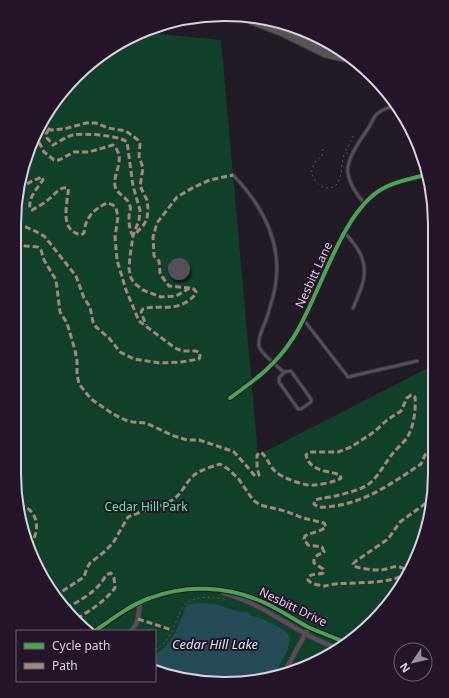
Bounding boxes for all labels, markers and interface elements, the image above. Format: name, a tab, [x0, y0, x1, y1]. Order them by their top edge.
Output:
street label: Nesbitt Lane	[291, 239, 336, 311]
park label: Cedar Hill Park	[104, 498, 188, 515]
street label: Nesbitt Drive	[256, 583, 330, 630]
legend	[16, 630, 156, 682]
water label: Cedar Hill Lake	[172, 635, 259, 653]
text: Cycle path	[52, 637, 110, 654]
north arrow	[393, 642, 433, 682]
text: Path	[52, 657, 78, 674]
text: N	[396, 660, 413, 676]

